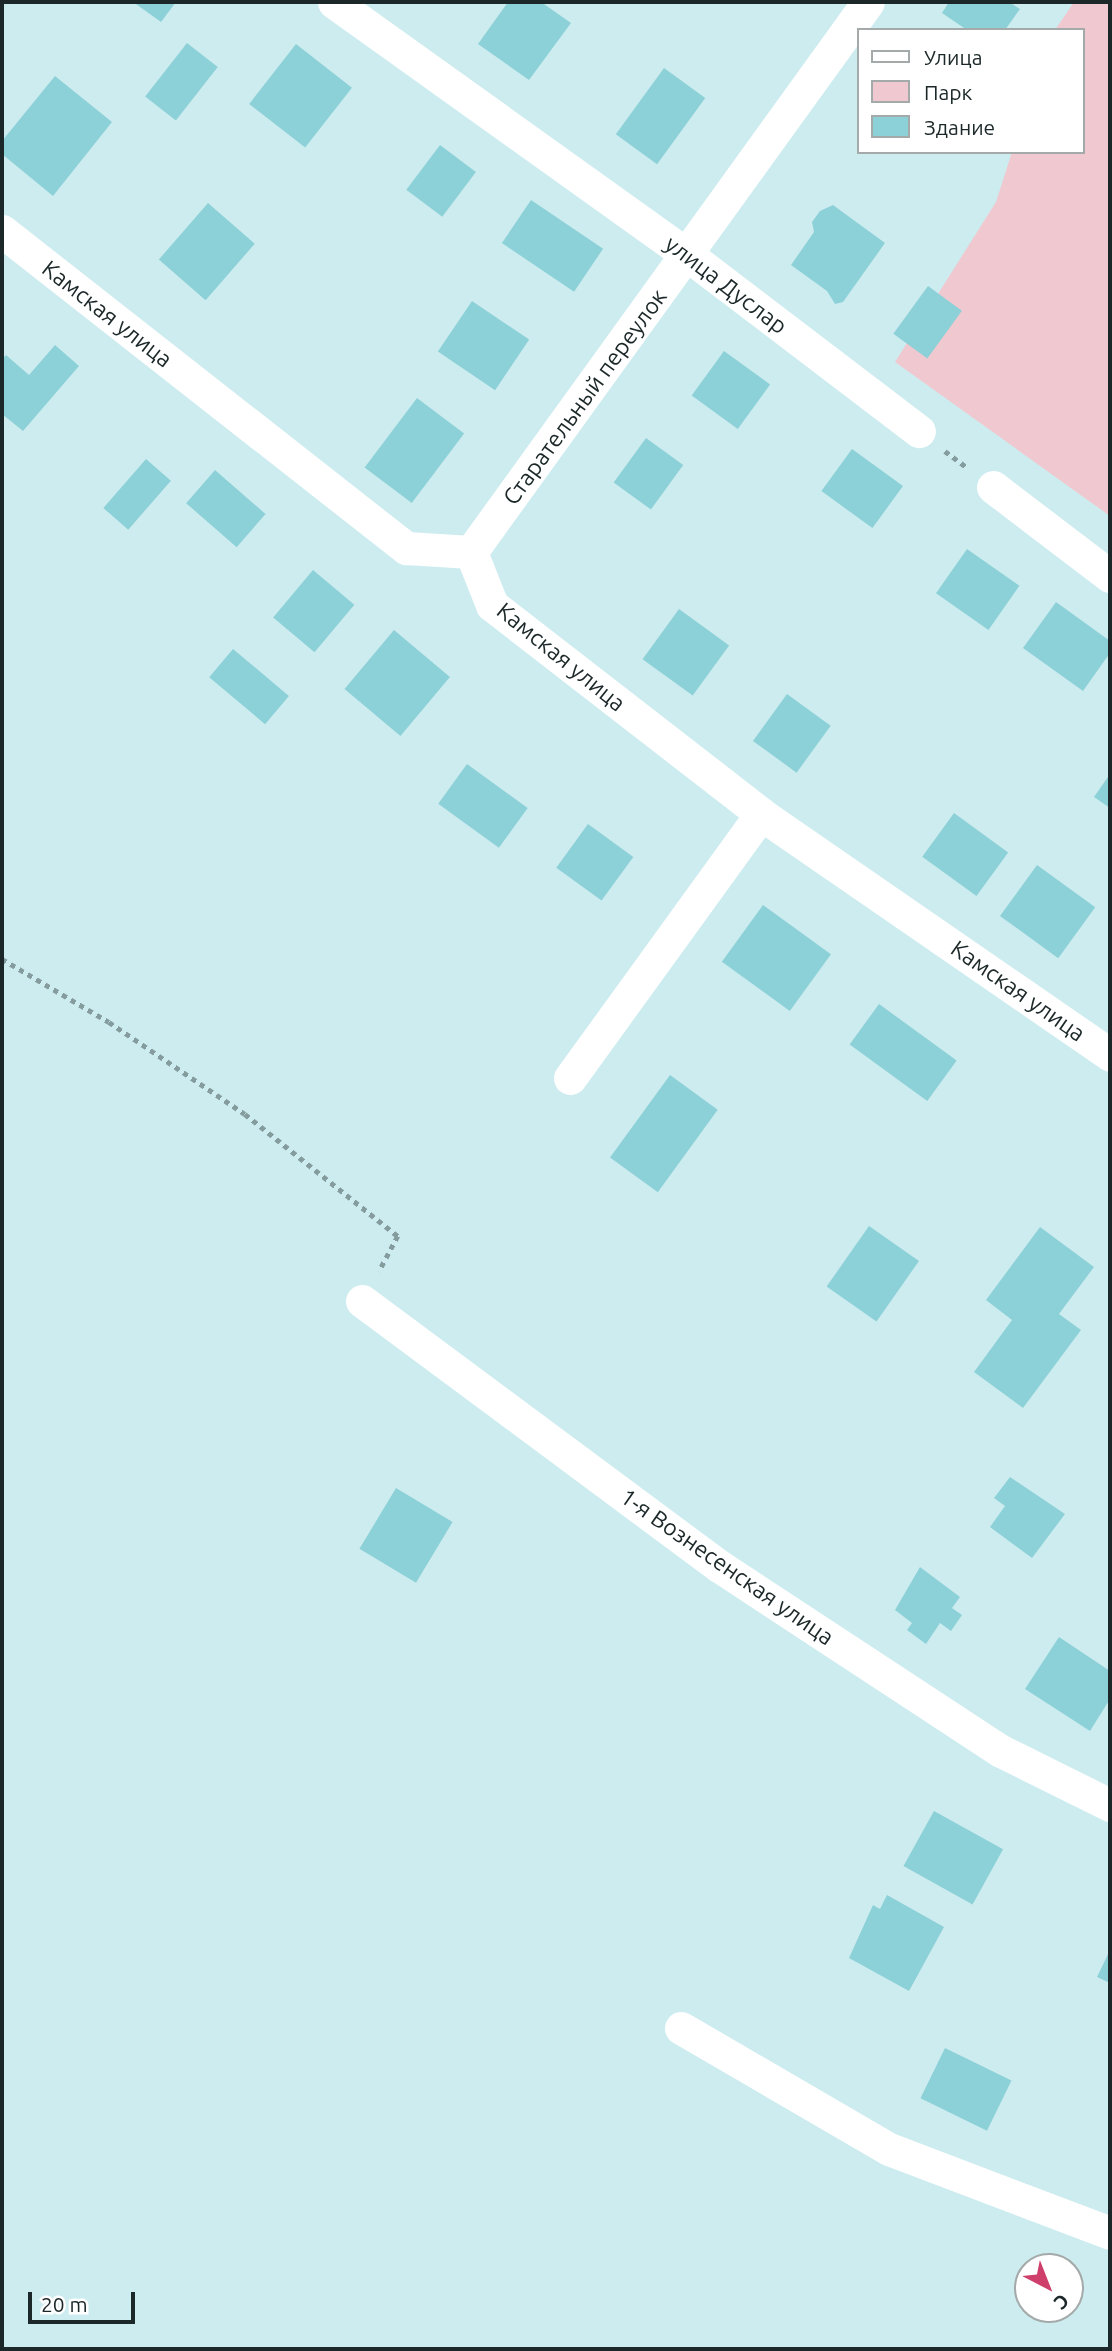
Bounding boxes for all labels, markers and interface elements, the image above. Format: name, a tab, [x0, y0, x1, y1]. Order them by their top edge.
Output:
legend	[856, 28, 1084, 154]
text: Улица	[924, 45, 982, 69]
text: Парк	[924, 80, 972, 104]
text: Здание	[924, 115, 995, 139]
street label: улица Дуслар	[659, 230, 793, 340]
street label: Камская улица	[36, 255, 178, 373]
street label: Старательный переулок	[497, 284, 673, 510]
street label: Камская улица	[491, 597, 631, 717]
street label: Камская улица	[946, 935, 1090, 1047]
street label: 1-я Вознесенская улица	[615, 1483, 839, 1651]
north arrow	[1014, 2253, 1084, 2323]
scale bar	[32, 2278, 138, 2322]
text: С	[1050, 2290, 1074, 2314]
text: 20 m	[41, 2292, 88, 2316]

